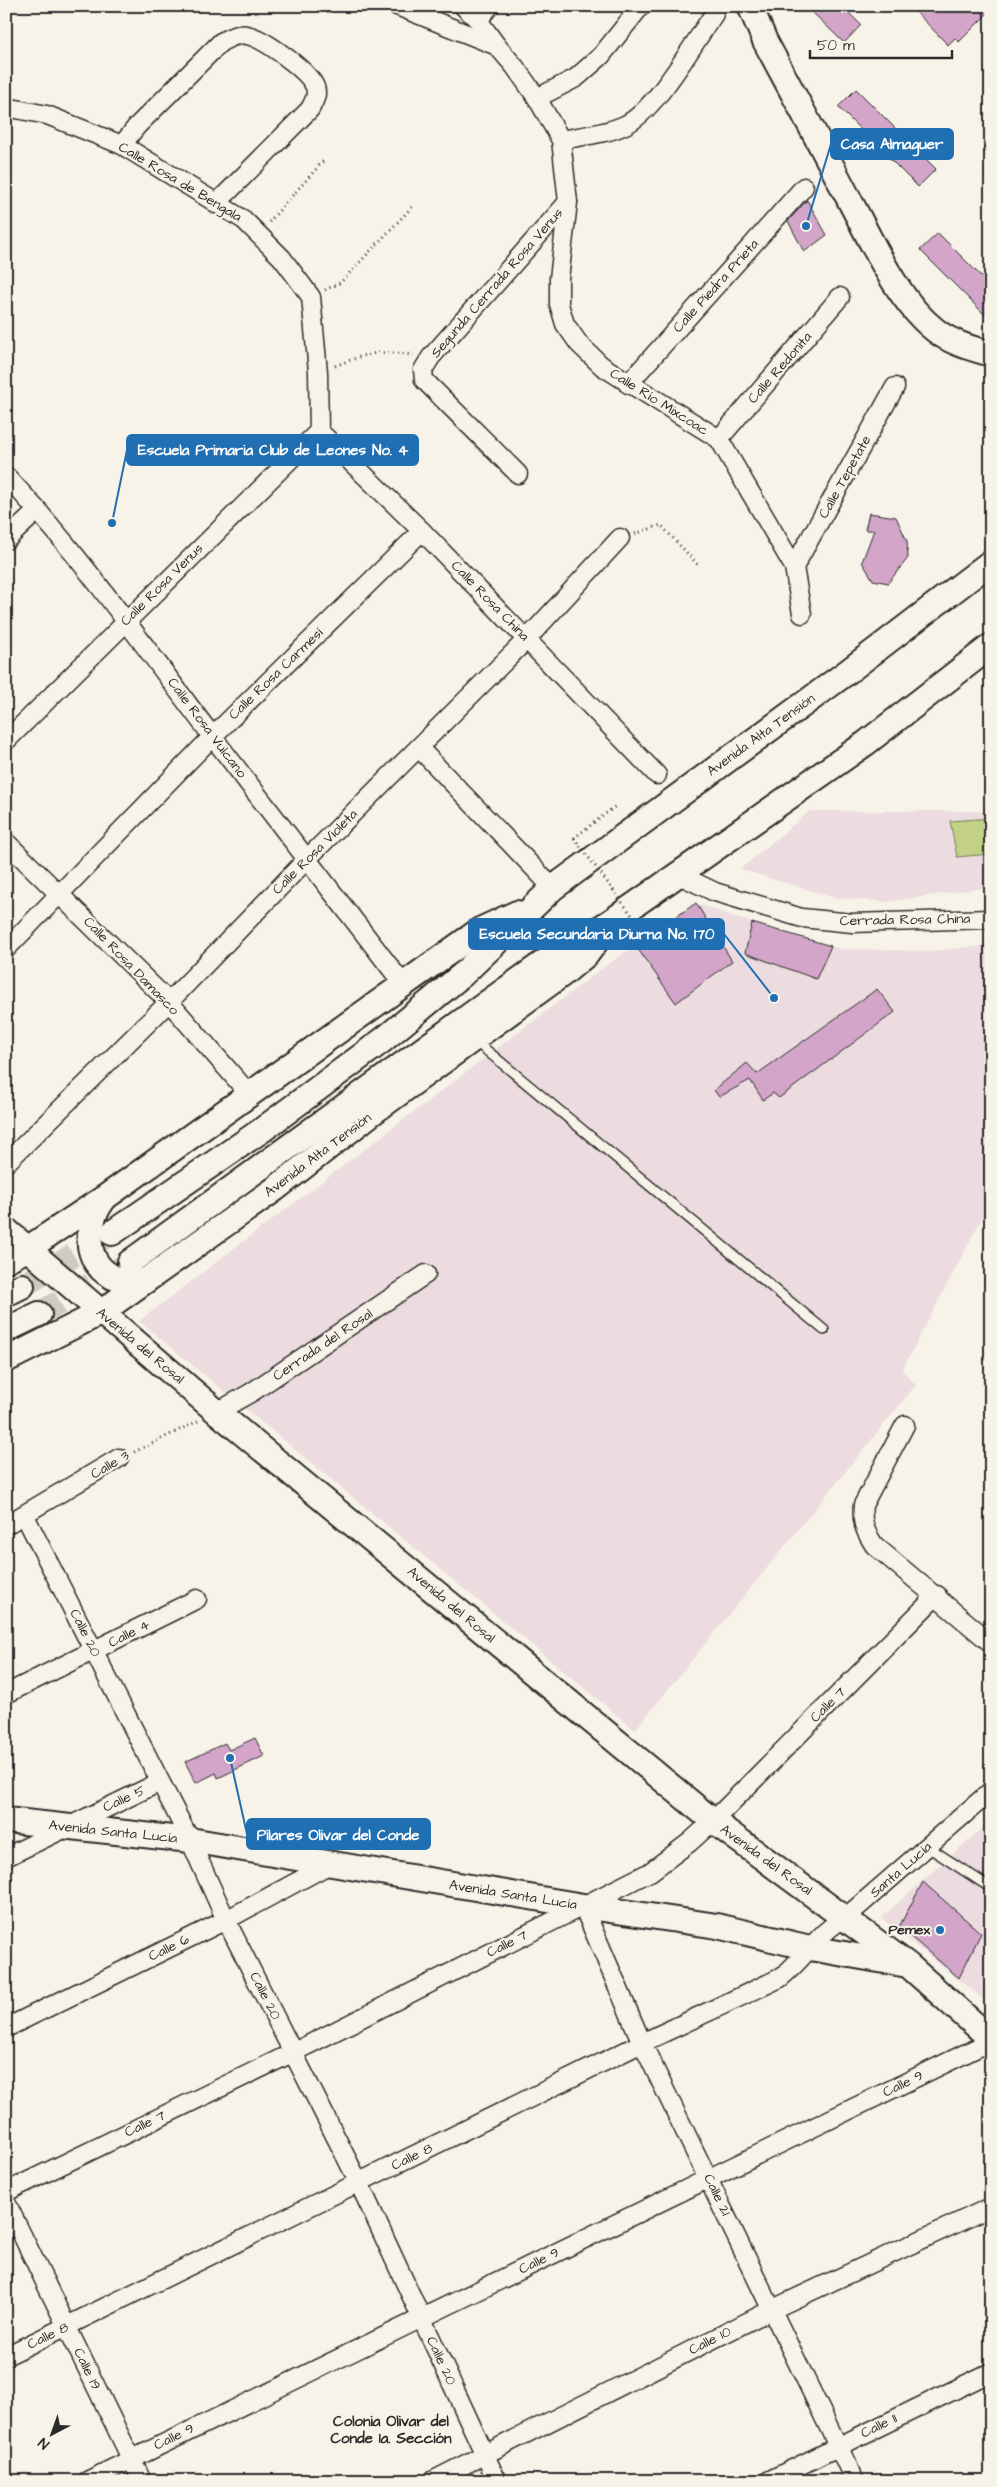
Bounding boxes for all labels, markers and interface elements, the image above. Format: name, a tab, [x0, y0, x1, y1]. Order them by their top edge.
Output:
scale bar	[810, 28, 952, 60]
text: 50 m	[817, 35, 855, 56]
callout: Casa Almaguer	[831, 129, 953, 159]
text: Casa Almaguer	[841, 134, 944, 157]
street label: Calle Rosa de Bengala	[115, 137, 245, 227]
street label: Segunda Cerrada Rosa Venus	[426, 204, 568, 362]
street label: Calle Piedra Prieta	[668, 235, 764, 337]
street label: Calle Redonita	[743, 328, 817, 408]
street label: Calle Río Mixcoac	[606, 364, 712, 441]
street label: Calle Tepetate	[814, 431, 876, 522]
callout: Escuela Primaria Club de Leones No. 4	[127, 435, 418, 465]
text: Escuela Primaria Club de Leones No. 4	[138, 440, 409, 461]
street label: Calle Rosa Venus	[116, 539, 208, 631]
street label: Calle Rosa China	[446, 556, 534, 646]
street label: Calle Rosa Carmesí	[224, 623, 328, 724]
street label: Calle Rosa Vulcano	[163, 674, 252, 782]
street label: Avenida Alta Tensión	[703, 689, 819, 781]
street label: Calle Rosa Violeta	[268, 805, 362, 899]
street label: Cerrada Rosa China	[839, 909, 971, 931]
street label: Calle Rosa Damasco	[79, 912, 184, 1020]
callout: Escuela Secundaria Diurna No. 170	[469, 919, 724, 949]
text: Escuela Secundaria Diurna No. 170	[479, 924, 715, 945]
street label: Avenida Alta Tensión	[260, 1108, 376, 1202]
street label: Avenida del Rosal	[92, 1303, 188, 1389]
street label: Cerrada del Rosal	[269, 1304, 377, 1386]
street label: Calle 3	[87, 1446, 133, 1484]
street label: Avenida del Rosal	[403, 1562, 499, 1648]
street label: Calle 20	[64, 1606, 106, 1661]
street label: Calle 4	[105, 1615, 154, 1653]
street label: Calle 7	[806, 1682, 851, 1727]
street label: Calle 5	[100, 1780, 148, 1817]
street label: Avenida Santa Lucía	[48, 1815, 178, 1849]
callout: Pilares Olivar del Conde	[247, 1819, 430, 1849]
street label: Avenida del Rosal	[716, 1820, 816, 1900]
text: Pilares Olivar del Conde	[257, 1825, 419, 1846]
street label: Santa Lucía	[866, 1837, 936, 1903]
street label: Avenida Santa Lucía	[448, 1875, 578, 1915]
place label: Pemex	[888, 1920, 930, 1940]
marker: Pemex	[934, 1924, 946, 1936]
street label: Calle 7	[483, 1925, 531, 1963]
street label: Calle 6	[145, 1929, 193, 1967]
street label: Calle 20	[244, 1969, 286, 2024]
street label: Calle 9	[879, 2066, 927, 2102]
street label: Calle 7	[121, 2105, 169, 2142]
street label: Calle 8	[388, 2138, 436, 2176]
street label: Calle 21	[698, 2171, 736, 2220]
street label: Calle 9	[515, 2243, 563, 2279]
street label: Calle 8	[24, 2317, 72, 2355]
street label: Calle 10	[685, 2322, 735, 2360]
street label: Calle 20	[421, 2333, 461, 2389]
street label: Calle 19	[68, 2345, 106, 2393]
street label: Calle 11	[857, 2409, 901, 2443]
north arrow	[28, 2410, 78, 2460]
district label: Colonia Olivar del Conde 1a. Sección	[331, 2411, 452, 2449]
street label: Calle 9	[150, 2419, 198, 2455]
text: N	[34, 2432, 54, 2453]

